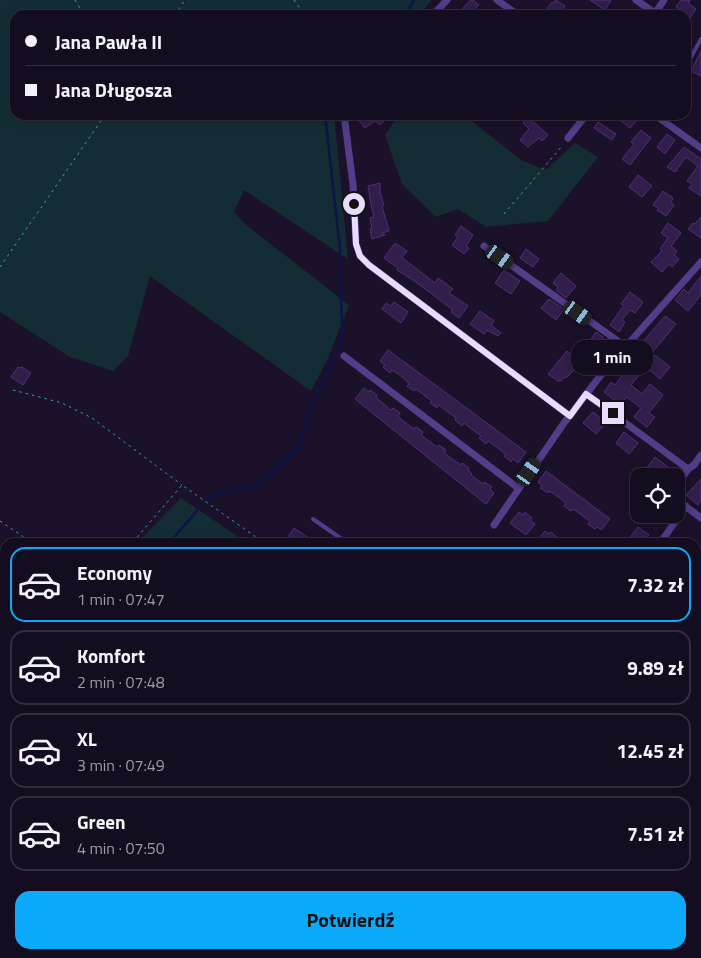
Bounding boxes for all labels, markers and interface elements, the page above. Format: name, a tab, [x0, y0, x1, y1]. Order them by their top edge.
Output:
text: Jana Pawła II	[55, 27, 162, 56]
text: Jana Długosza	[55, 75, 172, 104]
route start	[343, 193, 365, 215]
car	[483, 242, 516, 272]
car	[561, 298, 594, 328]
callout: 1 min	[572, 340, 654, 376]
text: 1 min	[593, 345, 631, 369]
route end	[602, 402, 624, 424]
car	[514, 455, 543, 489]
map controls	[630, 468, 685, 523]
button: locate	[630, 468, 685, 523]
text: Economy	[77, 558, 152, 587]
icon: car	[17, 562, 62, 607]
text: 7.32 zł	[627, 570, 684, 599]
text: 1 min · 07:47	[77, 587, 165, 611]
text: Komfort	[77, 641, 145, 670]
icon: car	[17, 645, 62, 690]
text: 9.89 zł	[627, 653, 684, 682]
text: 2 min · 07:48	[77, 670, 165, 694]
text: XL	[77, 724, 97, 753]
icon: car	[17, 728, 62, 773]
text: 12.45 zł	[617, 736, 684, 765]
text: 3 min · 07:49	[77, 753, 165, 777]
text: Green	[77, 807, 126, 836]
icon: car	[17, 811, 62, 856]
text: 7.51 zł	[627, 819, 684, 848]
text: 4 min · 07:50	[77, 836, 165, 860]
button: Potwierdź	[15, 891, 686, 949]

